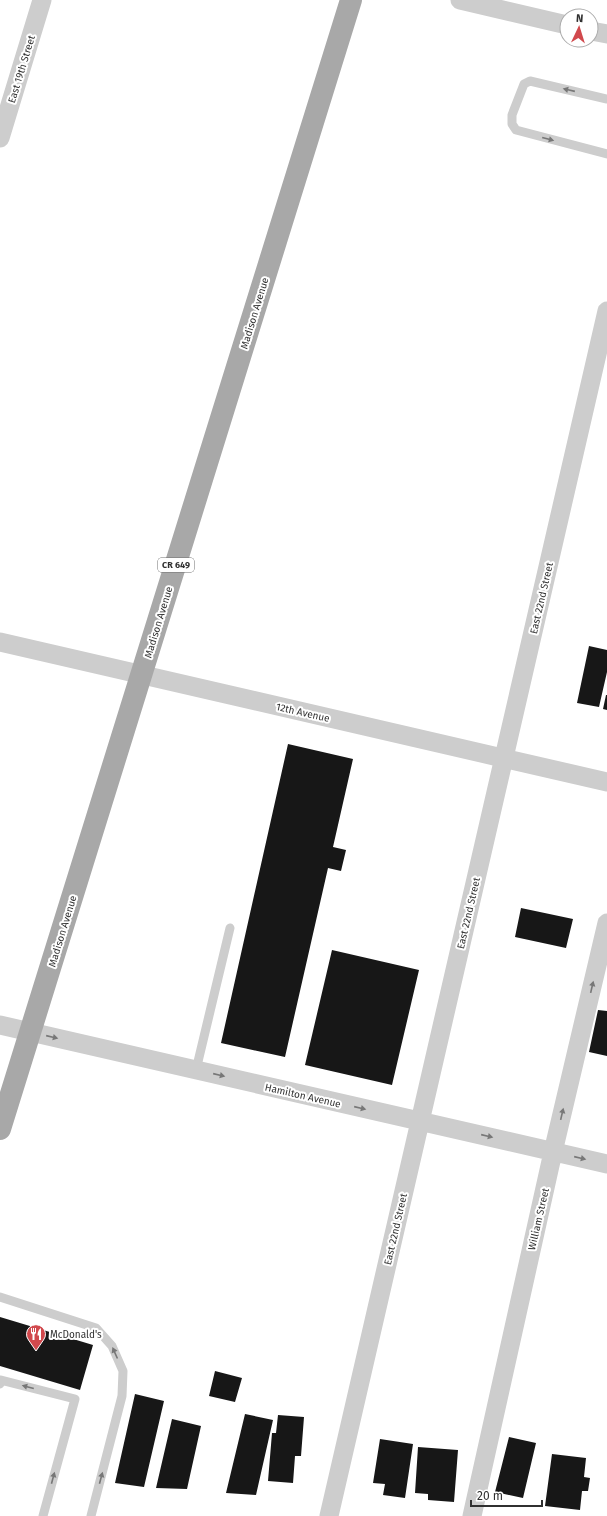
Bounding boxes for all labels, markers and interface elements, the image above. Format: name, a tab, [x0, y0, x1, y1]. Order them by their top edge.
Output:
north arrow	[559, 8, 599, 48]
text: N	[576, 12, 584, 25]
street label: East 19th Street	[6, 34, 38, 105]
one-way arrow	[563, 87, 575, 93]
one-way arrow	[542, 136, 554, 142]
street label: Madison Avenue	[238, 276, 272, 351]
road number: CR 649	[158, 558, 194, 572]
street label: East 22nd Street	[528, 561, 556, 635]
street label: Madison Avenue	[142, 585, 176, 660]
street label: 12th Avenue	[275, 701, 331, 725]
street label: East 22nd Street	[455, 876, 483, 950]
street label: Madison Avenue	[46, 894, 80, 969]
one-way arrow	[589, 981, 595, 993]
one-way arrow	[46, 1035, 58, 1041]
one-way arrow	[213, 1073, 226, 1079]
street label: Hamilton Avenue	[264, 1081, 342, 1111]
one-way arrow	[354, 1105, 366, 1111]
one-way arrow	[560, 1107, 566, 1120]
one-way arrow	[480, 1134, 493, 1140]
one-way arrow	[574, 1155, 586, 1161]
street label: William Street	[526, 1187, 552, 1252]
street label: East 22nd Street	[382, 1192, 410, 1266]
restaurant icon: McDonald's	[25, 1323, 47, 1351]
place label: McDonald's	[50, 1329, 102, 1341]
one-way arrow	[112, 1347, 118, 1358]
one-way arrow	[22, 1384, 34, 1390]
one-way arrow	[50, 1472, 56, 1484]
one-way arrow	[98, 1472, 104, 1484]
scale bar	[471, 1482, 542, 1508]
text: 20 m	[477, 1489, 503, 1503]

